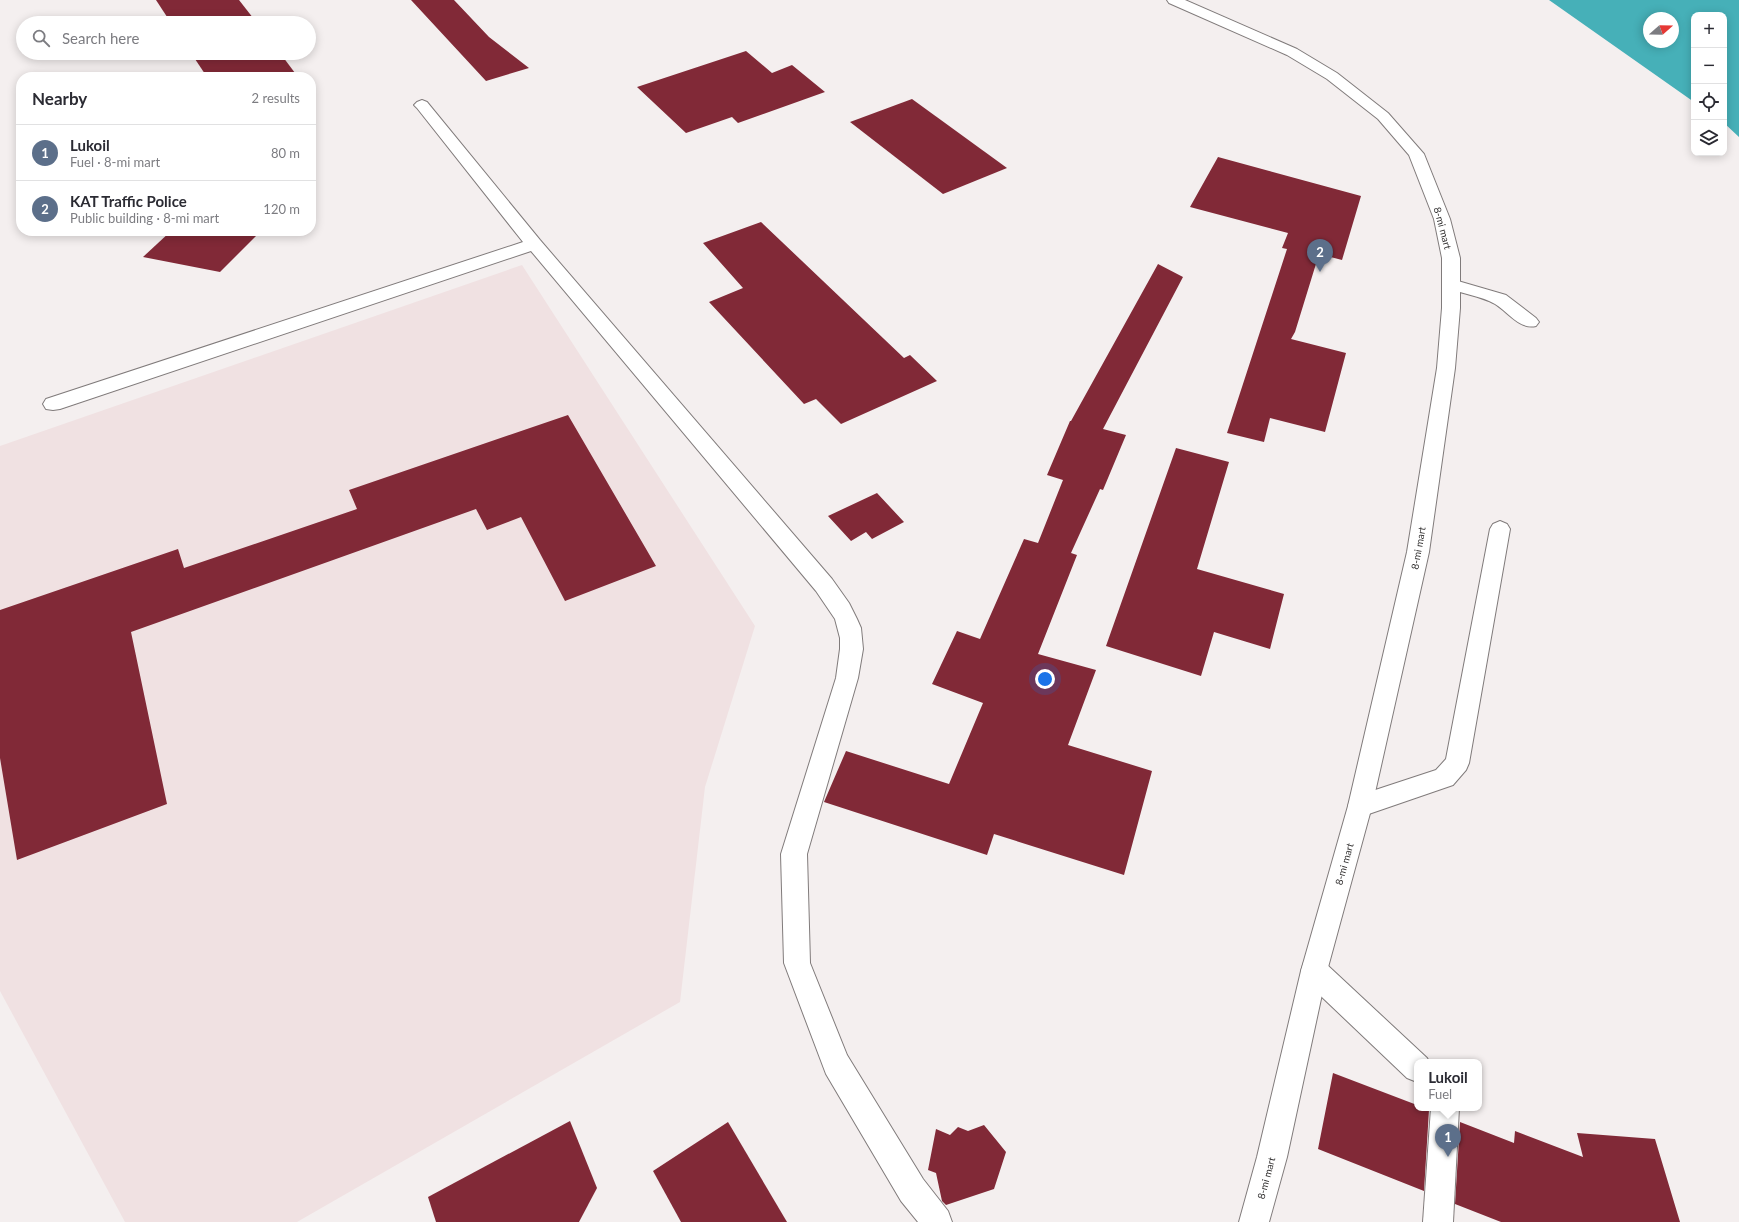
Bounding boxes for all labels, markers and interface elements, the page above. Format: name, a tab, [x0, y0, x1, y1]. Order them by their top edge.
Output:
north arrow	[1643, 12, 1679, 48]
map controls	[1691, 12, 1727, 156]
button: +	[1691, 12, 1727, 48]
search box	[16, 16, 316, 60]
icon: search	[30, 27, 52, 49]
text: Search here	[62, 29, 139, 47]
button: −	[1691, 48, 1727, 84]
button: locate	[1691, 84, 1727, 120]
text: Nearby	[32, 88, 87, 109]
text: 2 results	[252, 90, 300, 106]
button: layers	[1691, 120, 1727, 156]
text: Lukoil	[70, 136, 110, 154]
text: 1	[41, 145, 49, 161]
text: 80 m	[271, 145, 300, 161]
text: Fuel · 8-mi mart	[70, 154, 160, 170]
text: KAT Traffic Police	[70, 192, 187, 210]
text: 2	[41, 201, 49, 217]
text: 120 m	[263, 201, 300, 217]
street label: 8-mi mart	[1432, 206, 1454, 251]
text: Public building · 8-mi mart	[70, 210, 219, 226]
pin: 2	[1307, 239, 1333, 272]
street label: 8-mi mart	[1408, 525, 1428, 570]
your location	[1035, 669, 1055, 689]
street label: 8-mi mart	[1332, 841, 1356, 886]
popup	[1414, 1059, 1482, 1111]
text: Lukoil	[1428, 1068, 1468, 1086]
text: Fuel	[1428, 1086, 1452, 1102]
pin: 1	[1435, 1124, 1461, 1157]
street label: 8-mi mart	[1255, 1155, 1277, 1200]

